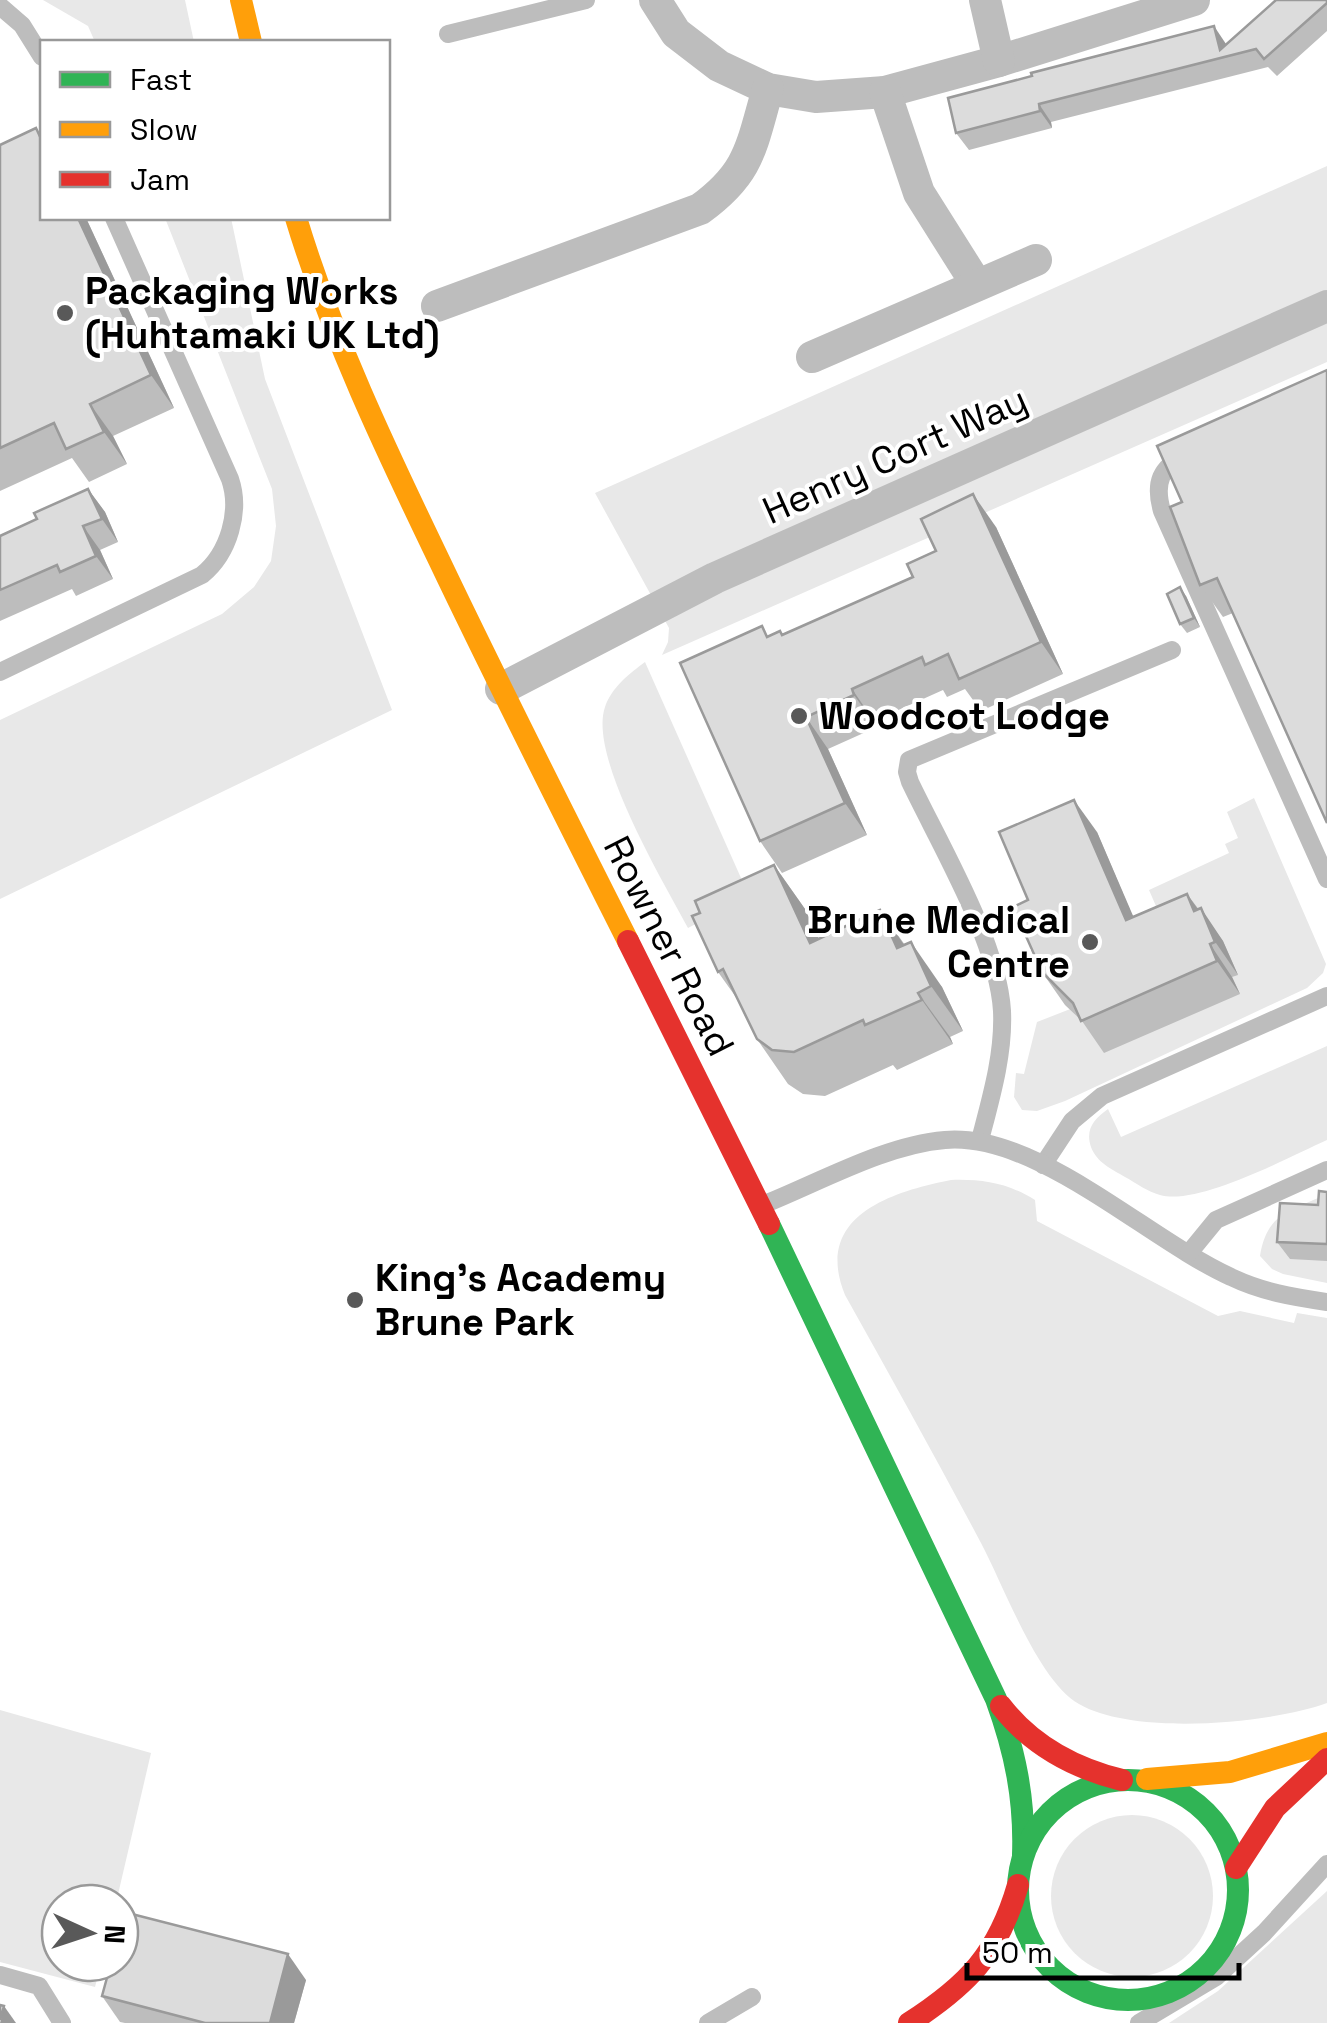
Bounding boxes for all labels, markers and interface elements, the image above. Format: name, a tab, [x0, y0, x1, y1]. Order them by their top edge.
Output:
legend	[40, 40, 390, 220]
text: Fast	[130, 60, 192, 99]
text: Slow	[130, 110, 198, 149]
text: Jam	[130, 160, 190, 199]
place label: Packaging Works (Huhtamaki UK Ltd)	[85, 267, 440, 359]
marker: Packaging Works (Huhtamaki UK Ltd)	[54, 302, 76, 324]
street label: Henry Cort Way	[755, 375, 1035, 535]
place label: Woodcot Lodge	[819, 692, 1110, 740]
marker: Woodcot Lodge	[788, 705, 810, 727]
street label: Rowner Road	[593, 828, 745, 1064]
place label: Brune Medical Centre	[807, 896, 1070, 988]
marker: Brune Medical Centre	[1079, 931, 1101, 953]
place label: King's Academy Brune Park	[375, 1254, 666, 1346]
marker: King's Academy Brune Park	[344, 1289, 366, 1311]
north arrow	[40, 1883, 140, 1983]
scale bar	[967, 1918, 1240, 1980]
text: N	[96, 1924, 133, 1945]
text: 50 m	[982, 1933, 1053, 1972]

